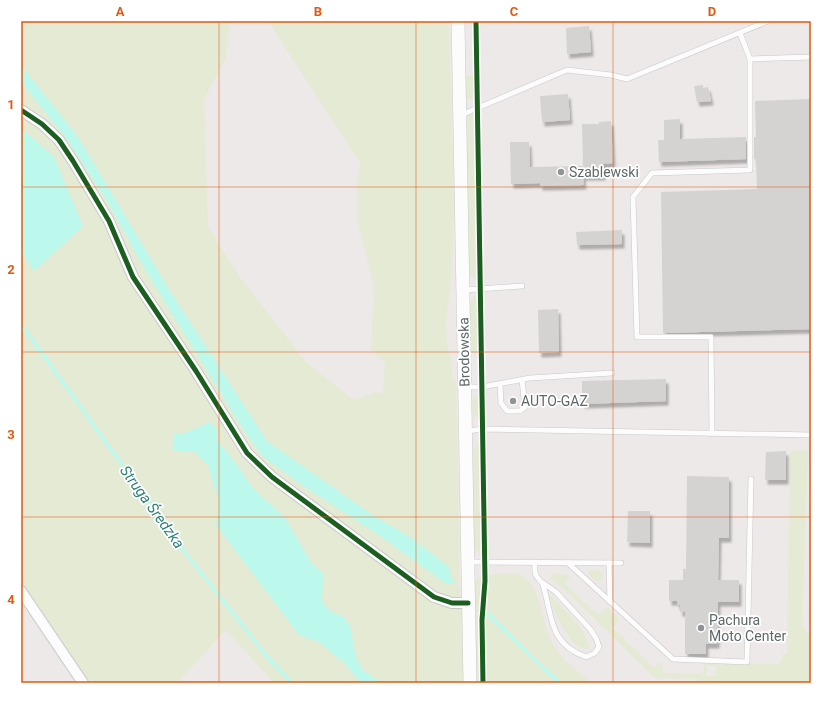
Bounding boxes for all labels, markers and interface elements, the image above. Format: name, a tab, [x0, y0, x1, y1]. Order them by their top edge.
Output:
text: A	[116, 4, 125, 19]
text: B	[314, 4, 322, 19]
text: C	[510, 4, 519, 19]
text: D	[708, 4, 716, 19]
text: 1	[7, 97, 15, 112]
place label: Szablewski	[569, 164, 639, 180]
marker: Szablewski	[556, 167, 566, 177]
text: 2	[7, 262, 15, 277]
street label: Brodowska	[455, 317, 473, 387]
place label: AUTO-GAZ	[521, 393, 588, 409]
marker: AUTO-GAZ	[508, 396, 518, 406]
text: 3	[7, 427, 15, 442]
water label: Struga Średzka	[116, 462, 188, 552]
text: 4	[7, 592, 15, 607]
place label: Pachura Moto Center	[709, 612, 786, 644]
marker: Pachura Moto Center	[696, 623, 706, 633]

